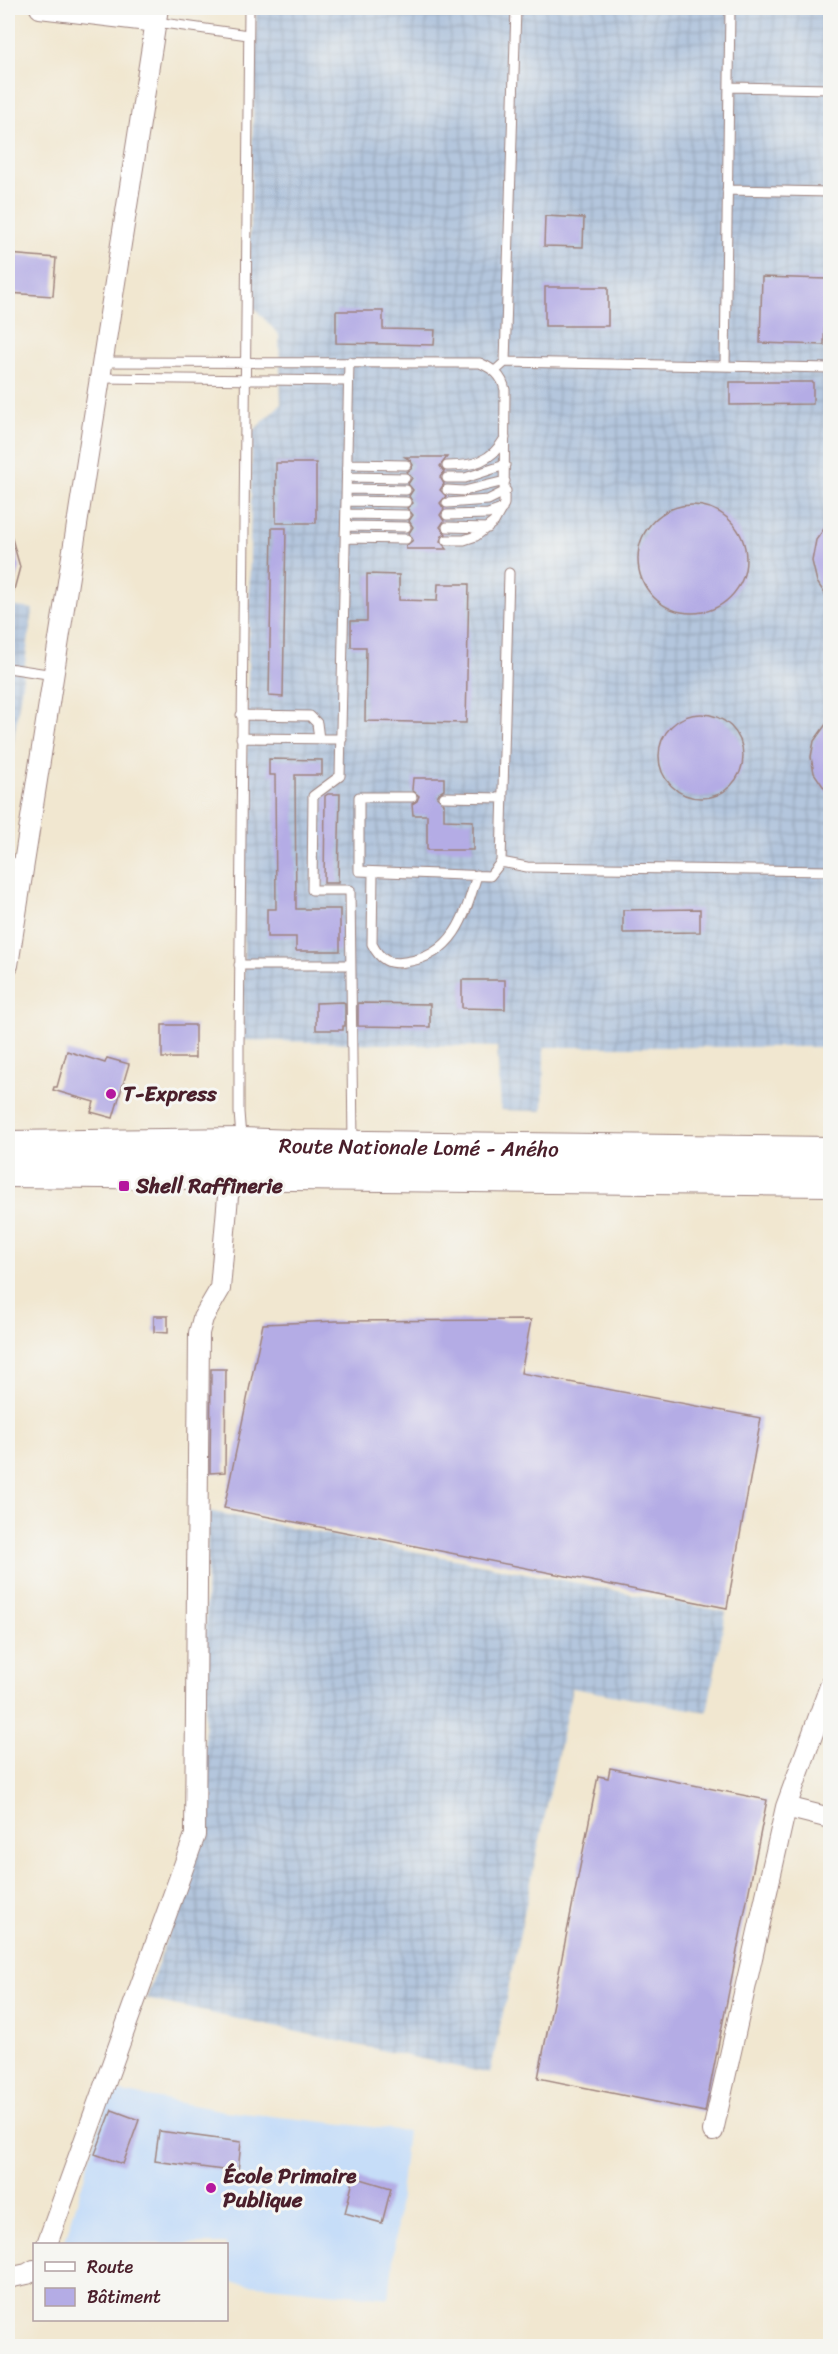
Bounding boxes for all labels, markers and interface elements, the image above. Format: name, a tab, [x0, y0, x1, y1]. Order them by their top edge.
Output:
place label: T-Express	[123, 1075, 217, 1113]
marker: T-Express	[104, 1087, 118, 1101]
street label: Route Nationale Lomé - Aného	[278, 1126, 559, 1168]
place label: Shell Raffinerie	[135, 1167, 283, 1205]
marker: Shell Raffinerie	[117, 1179, 131, 1193]
place label: École Primaire Publique	[223, 2157, 357, 2219]
marker: École Primaire Publique	[204, 2181, 218, 2195]
legend	[33, 2243, 228, 2321]
text: Route	[87, 2251, 134, 2283]
text: Bâtiment	[87, 2281, 161, 2313]

